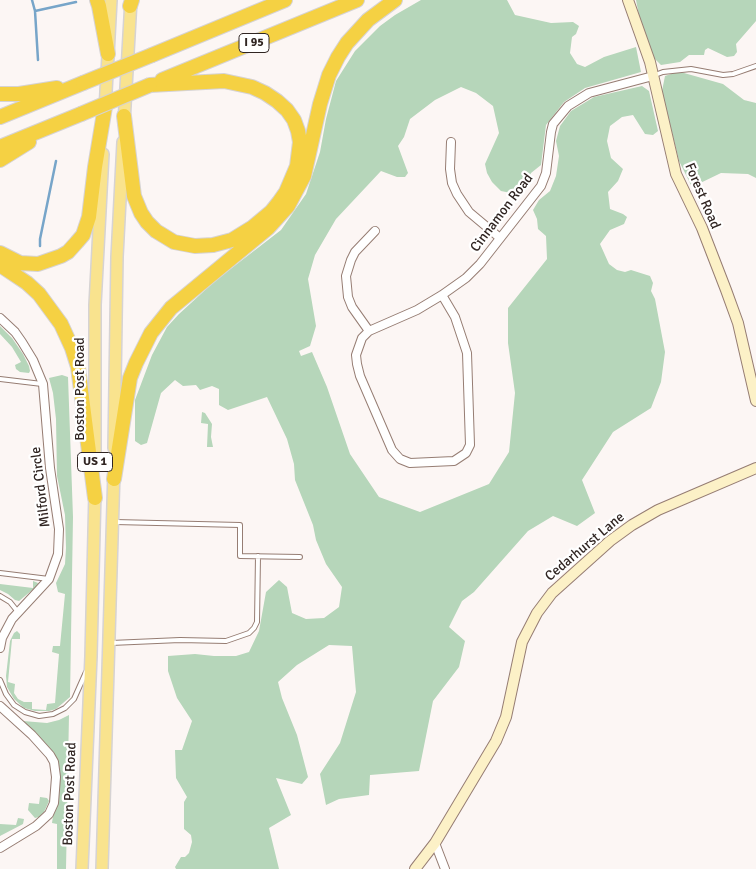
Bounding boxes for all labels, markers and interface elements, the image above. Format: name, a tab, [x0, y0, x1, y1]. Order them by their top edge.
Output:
road number: I 95	[239, 34, 269, 52]
street label: Forest Road	[681, 160, 723, 232]
street label: Cinnamon Road	[467, 171, 537, 255]
street label: Boston Post Road	[72, 337, 88, 441]
street label: Milford Circle	[28, 446, 54, 528]
road number: US 1	[78, 452, 112, 472]
street label: Cedarhurst Lane	[542, 509, 628, 585]
street label: Boston Post Road	[60, 742, 80, 846]

